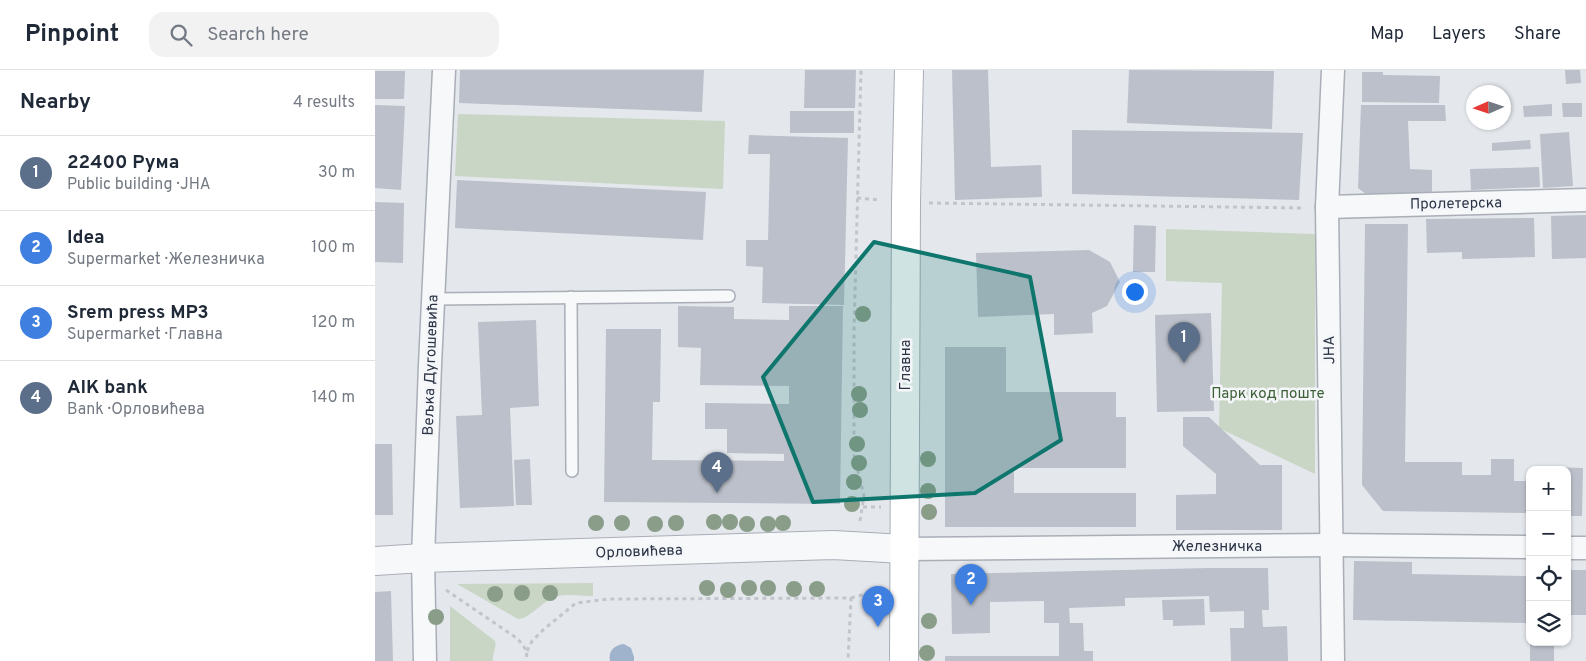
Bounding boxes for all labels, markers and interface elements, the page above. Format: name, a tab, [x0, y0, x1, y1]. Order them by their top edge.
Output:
search box	[149, 12, 499, 57]
text: Pinpoint	[25, 20, 119, 50]
icon: search	[167, 21, 195, 49]
text: Search here	[207, 23, 309, 47]
text: Map	[1370, 23, 1404, 46]
text: Layers	[1432, 23, 1486, 46]
text: Share	[1514, 23, 1561, 46]
north arrow	[1466, 85, 1511, 130]
text: Nearby	[20, 89, 91, 116]
text: 4 results	[293, 93, 355, 113]
text: 22400 Рума	[67, 151, 179, 175]
text: 1	[33, 163, 39, 183]
text: 30 m	[318, 163, 355, 183]
text: Public building · ЈНА	[67, 175, 211, 195]
street label: Пролетерска	[1410, 194, 1502, 215]
text: Idea	[67, 226, 105, 250]
text: 2	[31, 238, 41, 258]
text: 100 m	[311, 238, 355, 258]
text: Supermarket · Железничка	[67, 250, 265, 270]
your location	[1122, 279, 1148, 305]
street label: Вељка Дугошевића	[420, 294, 443, 436]
text: Srem press MP3	[67, 301, 209, 325]
text: 3	[31, 313, 41, 333]
text: 120 m	[312, 313, 355, 333]
pin: 1	[1168, 322, 1200, 363]
text: Supermarket · Главна	[67, 325, 223, 345]
street label: ЈНА	[1321, 335, 1340, 365]
street label: Главна	[897, 339, 916, 391]
text: AIK bank	[67, 376, 148, 400]
park label: Парк код поште	[1211, 385, 1325, 404]
text: 4	[31, 388, 41, 408]
text: 140 m	[312, 388, 355, 408]
text: Bank · Орловићева	[67, 400, 205, 420]
pin: 4	[701, 452, 733, 493]
map controls	[1526, 466, 1571, 646]
button: +	[1526, 466, 1571, 511]
button: −	[1526, 511, 1571, 556]
street label: Железничка	[1172, 538, 1262, 557]
street label: Орловићева	[595, 541, 683, 564]
button: locate	[1526, 556, 1571, 601]
pin: 2	[955, 564, 987, 605]
pin: 3	[862, 586, 894, 627]
button: layers	[1526, 601, 1571, 646]

